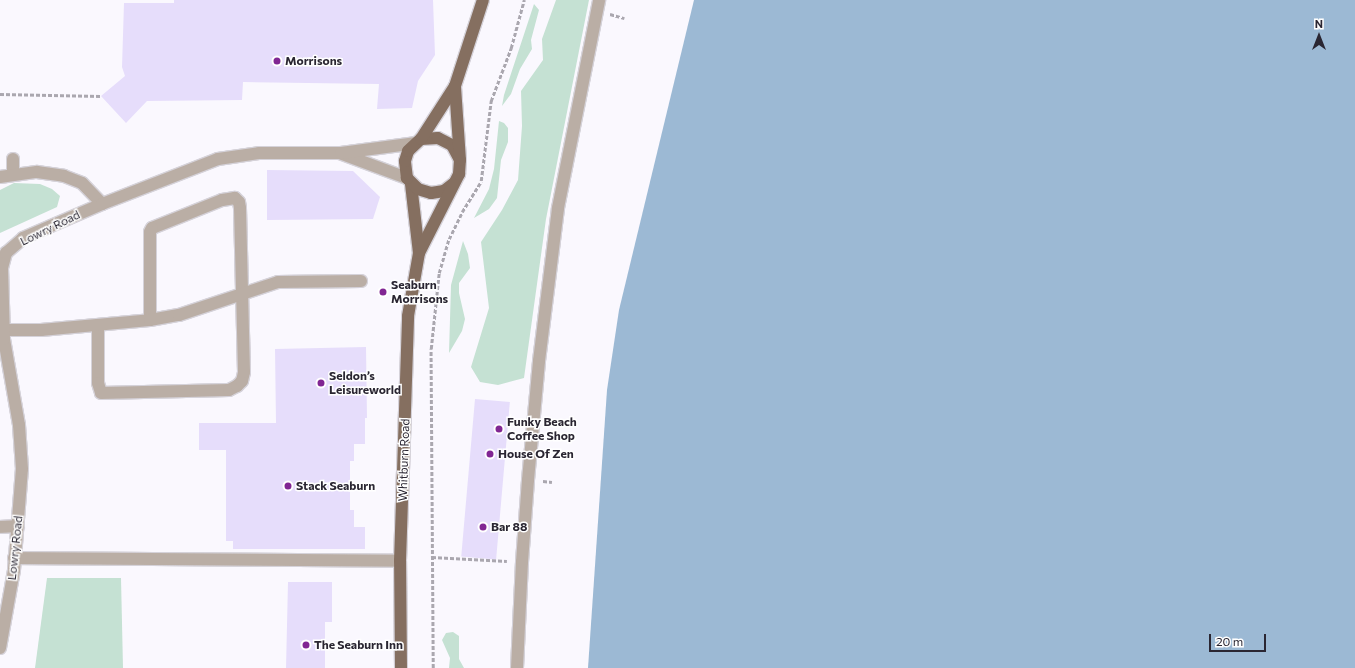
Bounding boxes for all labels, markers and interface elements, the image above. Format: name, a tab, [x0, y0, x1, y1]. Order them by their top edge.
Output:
north arrow	[1299, 16, 1339, 56]
text: N	[1315, 17, 1323, 30]
place label: Morrisons	[285, 54, 342, 68]
marker: Morrisons	[272, 56, 282, 66]
street label: Lowry Road	[18, 207, 82, 249]
place label: Seaburn Morrisons	[391, 278, 448, 306]
marker: Seaburn Morrisons	[378, 287, 388, 297]
place label: Seldon’s Leisureworld	[329, 369, 401, 397]
marker: Seldon’s Leisureworld	[316, 378, 326, 388]
place label: Funky Beach Coffee Shop	[507, 415, 577, 443]
street label: Whitburn Road	[395, 418, 413, 502]
marker: Funky Beach Coffee Shop	[494, 424, 504, 434]
place label: House Of Zen	[498, 447, 574, 461]
marker: House Of Zen	[485, 449, 495, 459]
place label: Stack Seaburn	[296, 479, 375, 493]
marker: Stack Seaburn	[283, 481, 293, 491]
street label: Lowry Road	[4, 515, 26, 581]
place label: Bar 88	[491, 520, 527, 534]
marker: Bar 88	[478, 522, 488, 532]
scale bar	[1211, 626, 1268, 652]
text: 20 m	[1216, 634, 1243, 648]
place label: The Seaburn Inn	[314, 638, 403, 652]
marker: The Seaburn Inn	[301, 640, 311, 650]

